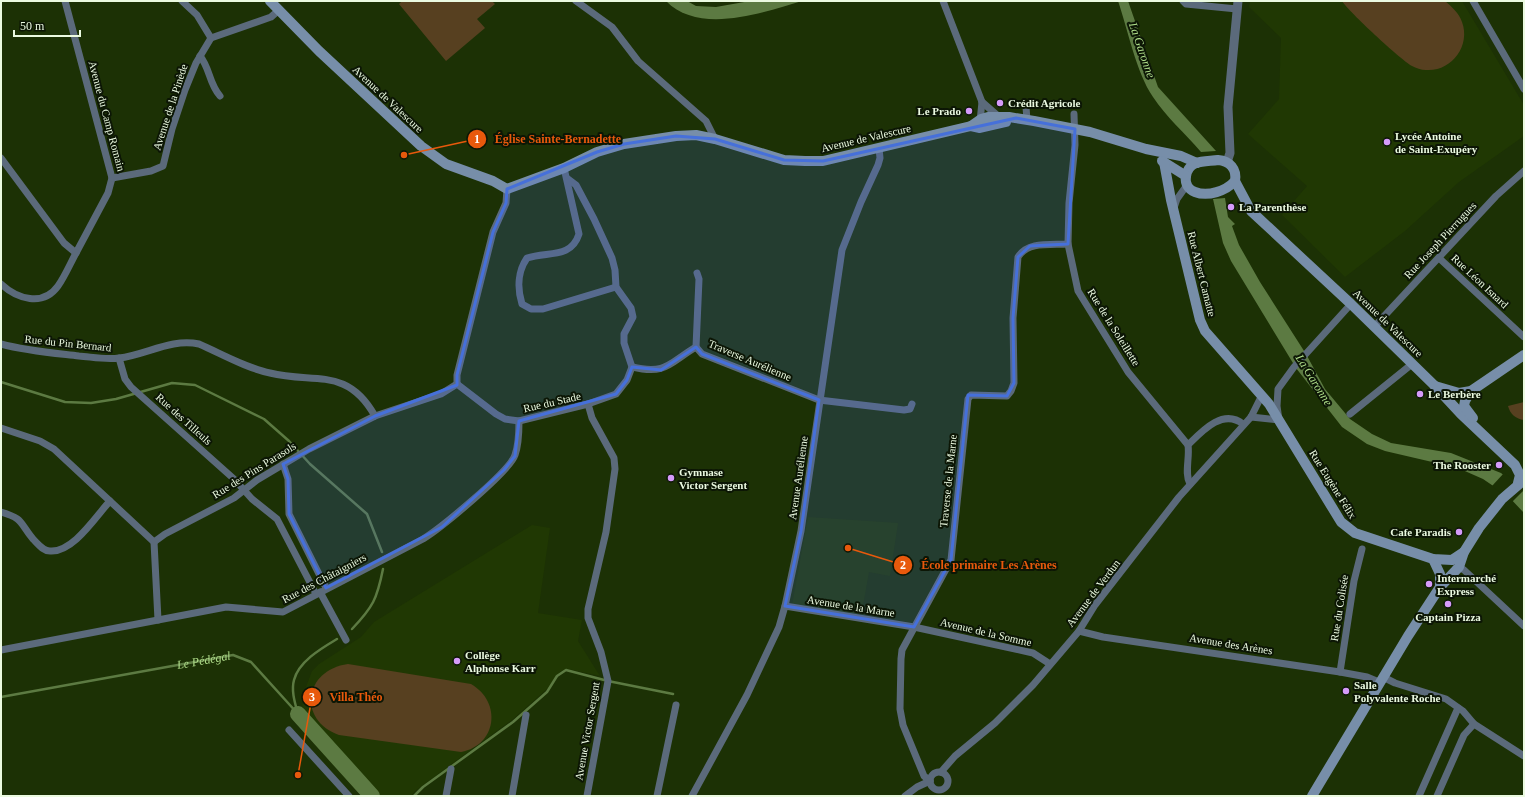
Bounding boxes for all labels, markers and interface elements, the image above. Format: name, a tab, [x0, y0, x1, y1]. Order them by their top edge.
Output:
scale bar	[14, 12, 80, 38]
text: 50 m	[20, 19, 45, 33]
water label: La Garonne	[1126, 19, 1158, 80]
street label: Avenue du Camp Romain	[86, 60, 128, 173]
street label: Avenue de la Pinède	[150, 62, 190, 152]
street label: Avenue de Valescure	[350, 63, 426, 135]
place label: Crédit Agricole	[1008, 97, 1081, 109]
marker: Crédit Agricole	[995, 98, 1005, 108]
place label: Le Prado	[917, 105, 961, 117]
marker: Le Prado	[964, 106, 974, 116]
street label: Avenue de Valescure	[820, 122, 912, 154]
callout: Église Sainte-Bernadette	[467, 127, 629, 151]
place label: Lycée Antoine de Saint-Exupéry	[1395, 130, 1478, 155]
text: 1	[474, 132, 480, 146]
text: Église Sainte-Bernadette	[495, 132, 622, 146]
marker: Lycée Antoine de Saint-Exupéry	[1382, 137, 1392, 147]
street label: Rue Joseph Pierrugues	[1401, 199, 1479, 281]
place label: La Parenthèse	[1239, 201, 1306, 213]
marker: La Parenthèse	[1226, 202, 1236, 212]
street label: Rue Albert Camatte	[1186, 230, 1218, 318]
street label: Rue Léon Isnard	[1449, 252, 1511, 311]
street label: Rue de la Soleillette	[1085, 286, 1143, 368]
street label: Avenue de Valescure	[1351, 287, 1425, 359]
street label: Rue du Pin Bernard	[24, 332, 112, 354]
street label: Traverse Aurélienne	[707, 337, 793, 383]
water label: La Garonne	[1292, 351, 1336, 409]
place label: Le Berbère	[1428, 388, 1481, 400]
marker: Le Berbère	[1415, 389, 1425, 399]
street label: Rue du Stade	[522, 390, 582, 414]
street label: Rue des Tilleuls	[154, 391, 214, 447]
street label: Traverse de la Marne	[937, 434, 959, 528]
street label: Avenue Aurélienne	[786, 435, 810, 521]
street label: Rue des Pins Parasols	[210, 439, 298, 501]
street label: Rue Eugène Félix	[1307, 447, 1359, 521]
place label: The Rooster	[1433, 459, 1491, 471]
marker: The Rooster	[1494, 460, 1504, 470]
place label: Gymnase Victor Sergent	[679, 466, 747, 491]
marker: Gymnase Victor Sergent	[666, 473, 676, 483]
place label: Cafe Paradis	[1390, 526, 1452, 538]
marker: Cafe Paradis	[1454, 527, 1464, 537]
street label: Rue des Châtaigniers	[280, 551, 368, 605]
callout: École primaire Les Arènes	[893, 553, 1065, 577]
street label: Avenue de Verdun	[1064, 557, 1122, 629]
text: 2	[900, 558, 906, 572]
text: École primaire Les Arènes	[921, 558, 1057, 572]
place label: Intermarché Express	[1437, 572, 1496, 597]
street label: Rue du Colisée	[1328, 574, 1350, 642]
marker: Intermarché Express	[1424, 579, 1434, 589]
street label: Avenue de la Marne	[806, 593, 896, 619]
marker: Captain Pizza	[1443, 599, 1453, 609]
place label: Captain Pizza	[1415, 611, 1481, 623]
street label: Avenue de la Somme	[939, 616, 1033, 648]
street label: Avenue des Arènes	[1189, 631, 1273, 657]
water label: Le Pédégal	[175, 648, 232, 672]
place label: Collège Alphonse Karr	[465, 649, 536, 674]
marker: Collège Alphonse Karr	[452, 656, 462, 666]
place label: Salle Polyvalente Roche	[1354, 679, 1441, 704]
street label: Avenue Victor Sergent	[572, 681, 602, 781]
callout: Villa Théo	[302, 685, 391, 709]
marker: Salle Polyvalente Roche	[1341, 686, 1351, 696]
text: 3	[309, 690, 315, 704]
text: Villa Théo	[329, 690, 383, 704]

